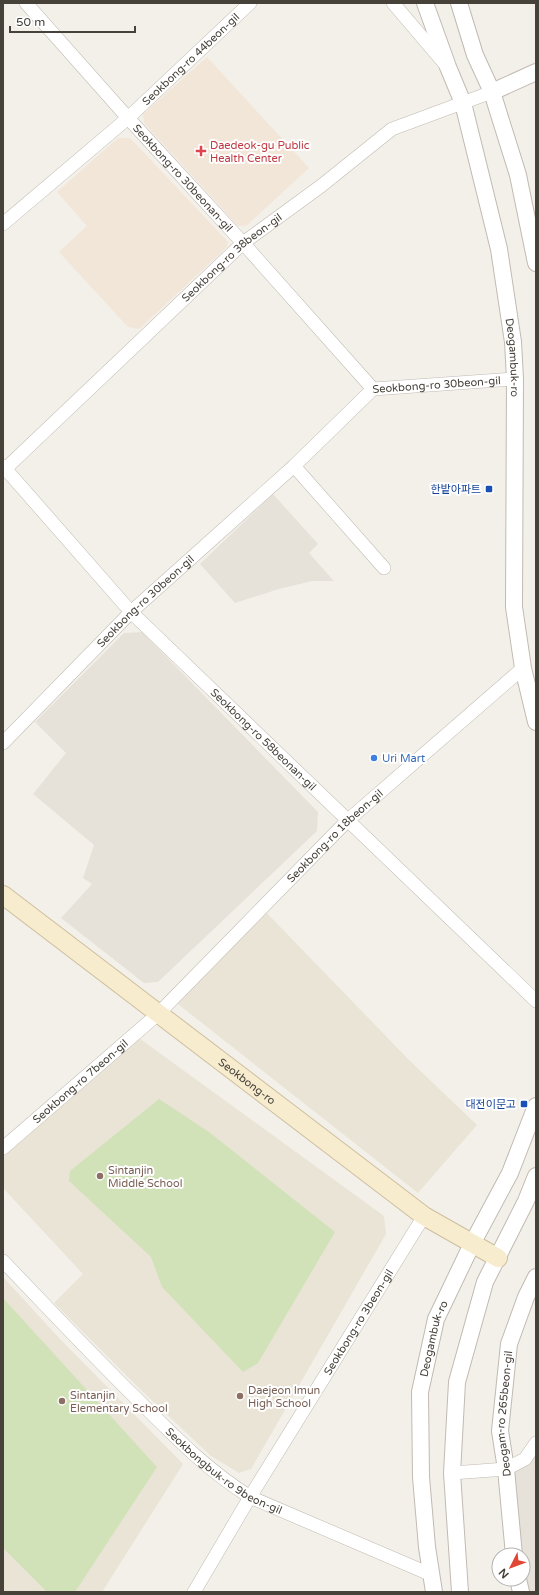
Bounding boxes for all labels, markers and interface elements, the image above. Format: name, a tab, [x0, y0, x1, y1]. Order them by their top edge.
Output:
scale bar	[10, 8, 135, 34]
street label: Seokbong-ro 44beon-gil	[140, 10, 242, 108]
text: 50 m	[16, 15, 45, 29]
street label: Seokbong-ro 30beonan-gil	[130, 122, 235, 235]
place label: Daedeok-gu Public Health Center	[210, 139, 310, 165]
marker: Daedeok-gu Public Health Center	[195, 145, 207, 157]
street label: Seokbong-ro 38beon-gil	[179, 211, 284, 305]
street label: Deogambuk-ro	[503, 317, 521, 397]
street label: Seokbong-ro 30beon-gil	[372, 374, 501, 396]
place label: 한밭아파트	[430, 483, 481, 496]
marker: 한밭아파트	[484, 484, 494, 494]
street label: Seokbong-ro 30beon-gil	[94, 553, 197, 650]
street label: Seokbong-ro 58beonan-gil	[208, 686, 319, 793]
place label: Uri Mart	[382, 752, 425, 765]
marker: Uri Mart	[369, 753, 379, 763]
street label: Seokbong-ro 18beon-gil	[284, 787, 386, 885]
street label: Seokbong-ro 7beon-gil	[30, 1037, 131, 1126]
street label: Seokbong-ro	[216, 1056, 278, 1108]
place label: 대전이문고	[465, 1098, 516, 1111]
marker: 대전이문고	[519, 1099, 529, 1109]
place label: Sintanjin Middle School	[108, 1164, 182, 1190]
marker: Sintanjin Middle School	[95, 1171, 105, 1181]
street label: Seokbong-ro 3beon-gil	[321, 1267, 396, 1377]
street label: Deogambuk-ro	[417, 1298, 451, 1378]
street label: Deogam-ro 265beon-gil	[494, 1350, 515, 1477]
place label: Daejeon Imun High School	[248, 1384, 320, 1410]
place label: Sintanjin Elementary School	[70, 1389, 168, 1415]
marker: Daejeon Imun High School	[235, 1391, 245, 1401]
marker: Sintanjin Elementary School	[57, 1396, 67, 1406]
street label: Seokbongbuk-ro 9beon-gil	[163, 1425, 284, 1517]
north arrow	[491, 1547, 531, 1587]
text: N	[496, 1566, 512, 1581]

